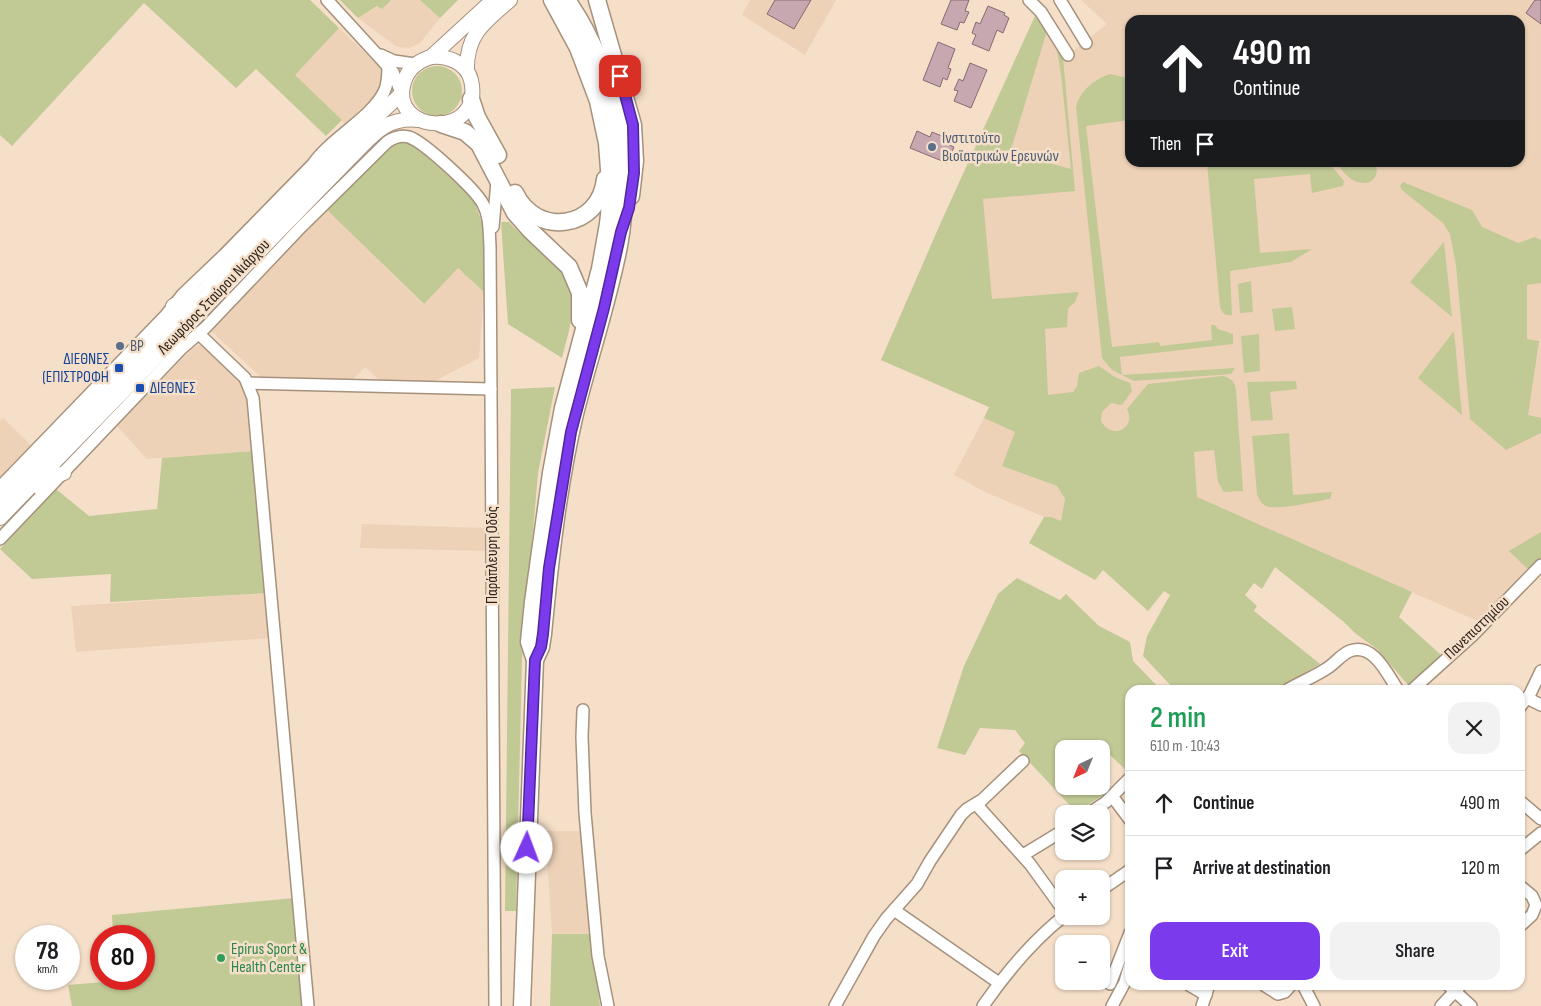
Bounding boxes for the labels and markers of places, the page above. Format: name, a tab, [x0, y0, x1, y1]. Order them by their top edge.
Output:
pin	[599, 55, 641, 97]
place label: Ινστιτούτο Βιοϊατρικών Ερευνών	[942, 129, 1059, 166]
marker: Ινστιτούτο Βιοϊατρικών Ερευνών	[926, 141, 938, 153]
place label: BP	[130, 337, 144, 356]
marker: BP	[114, 340, 126, 352]
place label: ΔΙΕΘΝΕΣ (ΕΠΙΣΤΡΟΦΗ	[42, 350, 109, 387]
marker: ΔΙΕΘΝΕΣ (ΕΠΙΣΤΡΟΦΗ	[113, 362, 125, 374]
place label: ΔΙΕΘΝΕΣ	[150, 379, 195, 398]
marker: ΔΙΕΘΝΕΣ	[134, 382, 146, 394]
place label: Epirus Sport & Health Center	[231, 940, 307, 977]
marker: Epirus Sport & Health Center	[215, 952, 227, 964]

